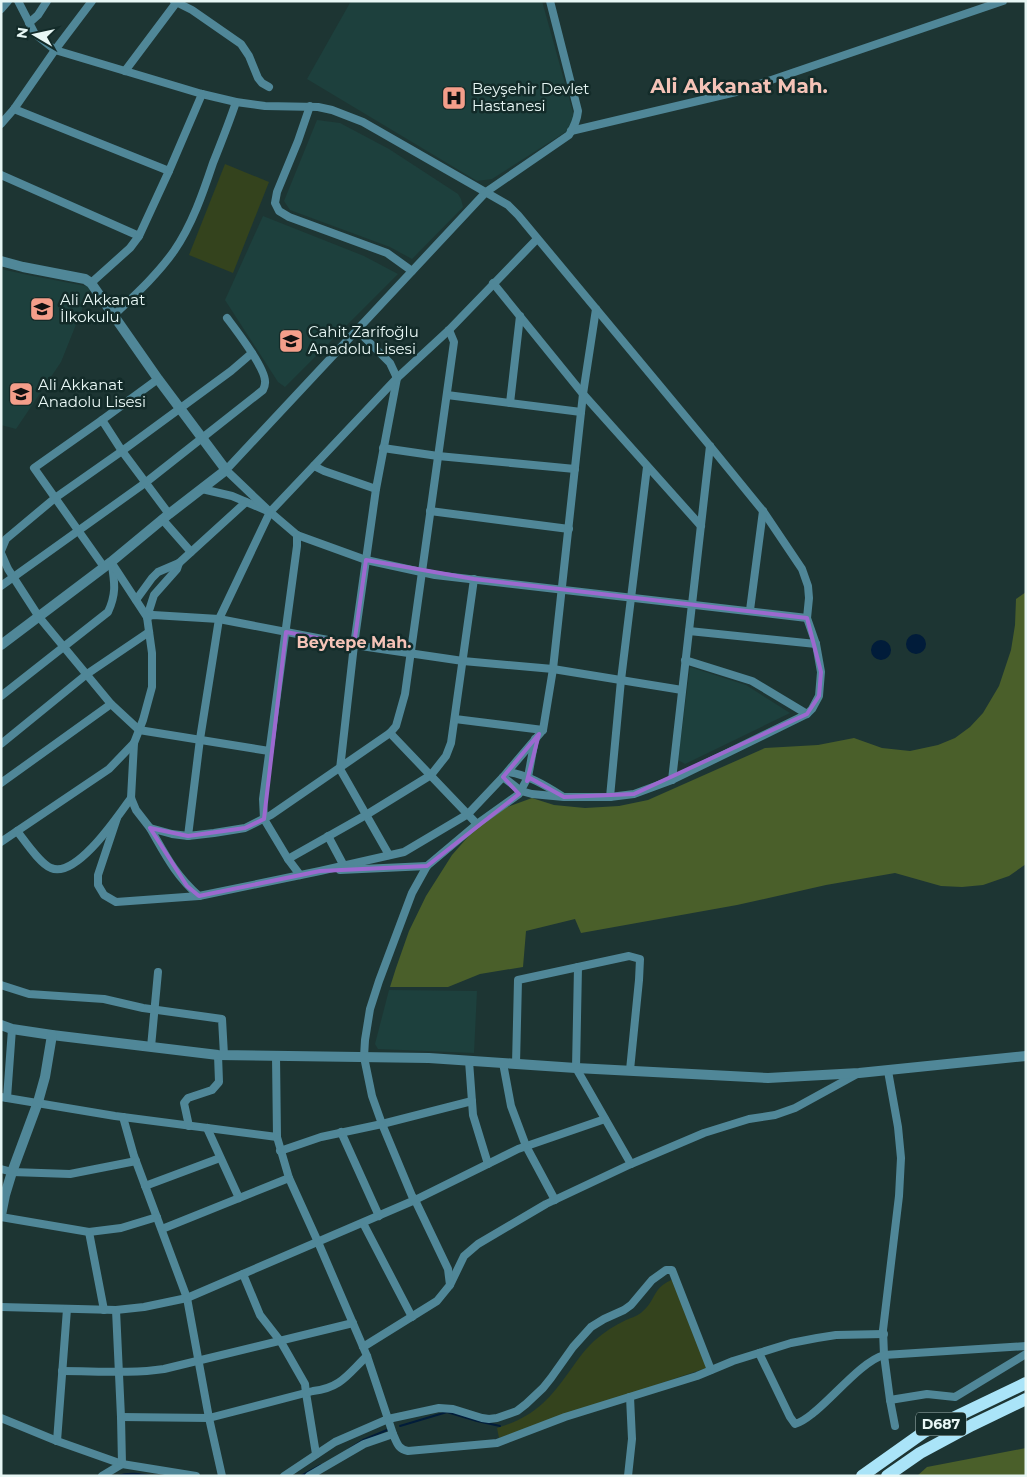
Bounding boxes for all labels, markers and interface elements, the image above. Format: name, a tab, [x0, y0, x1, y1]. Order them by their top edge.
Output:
north arrow	[10, 10, 60, 60]
text: N	[12, 26, 32, 40]
district label: Ali Akkanat Mah.	[649, 74, 828, 98]
place label: Beyşehir Devlet Hastanesi	[472, 79, 589, 115]
hospital icon: Beyşehir Devlet Hastanesi	[441, 85, 467, 111]
place label: Ali Akkanat İlkokulu	[60, 290, 145, 326]
school or university icon: Ali Akkanat İlkokulu	[29, 296, 55, 322]
place label: Cahit Zarifoğlu Anadolu Lisesi	[308, 322, 419, 358]
school or university icon: Cahit Zarifoğlu Anadolu Lisesi	[278, 328, 304, 354]
place label: Ali Akkanat Anadolu Lisesi	[38, 375, 146, 411]
school or university icon: Ali Akkanat Anadolu Lisesi	[8, 381, 34, 407]
district label: Beytepe Mah.	[297, 633, 411, 652]
road number: D687	[916, 1412, 966, 1436]

